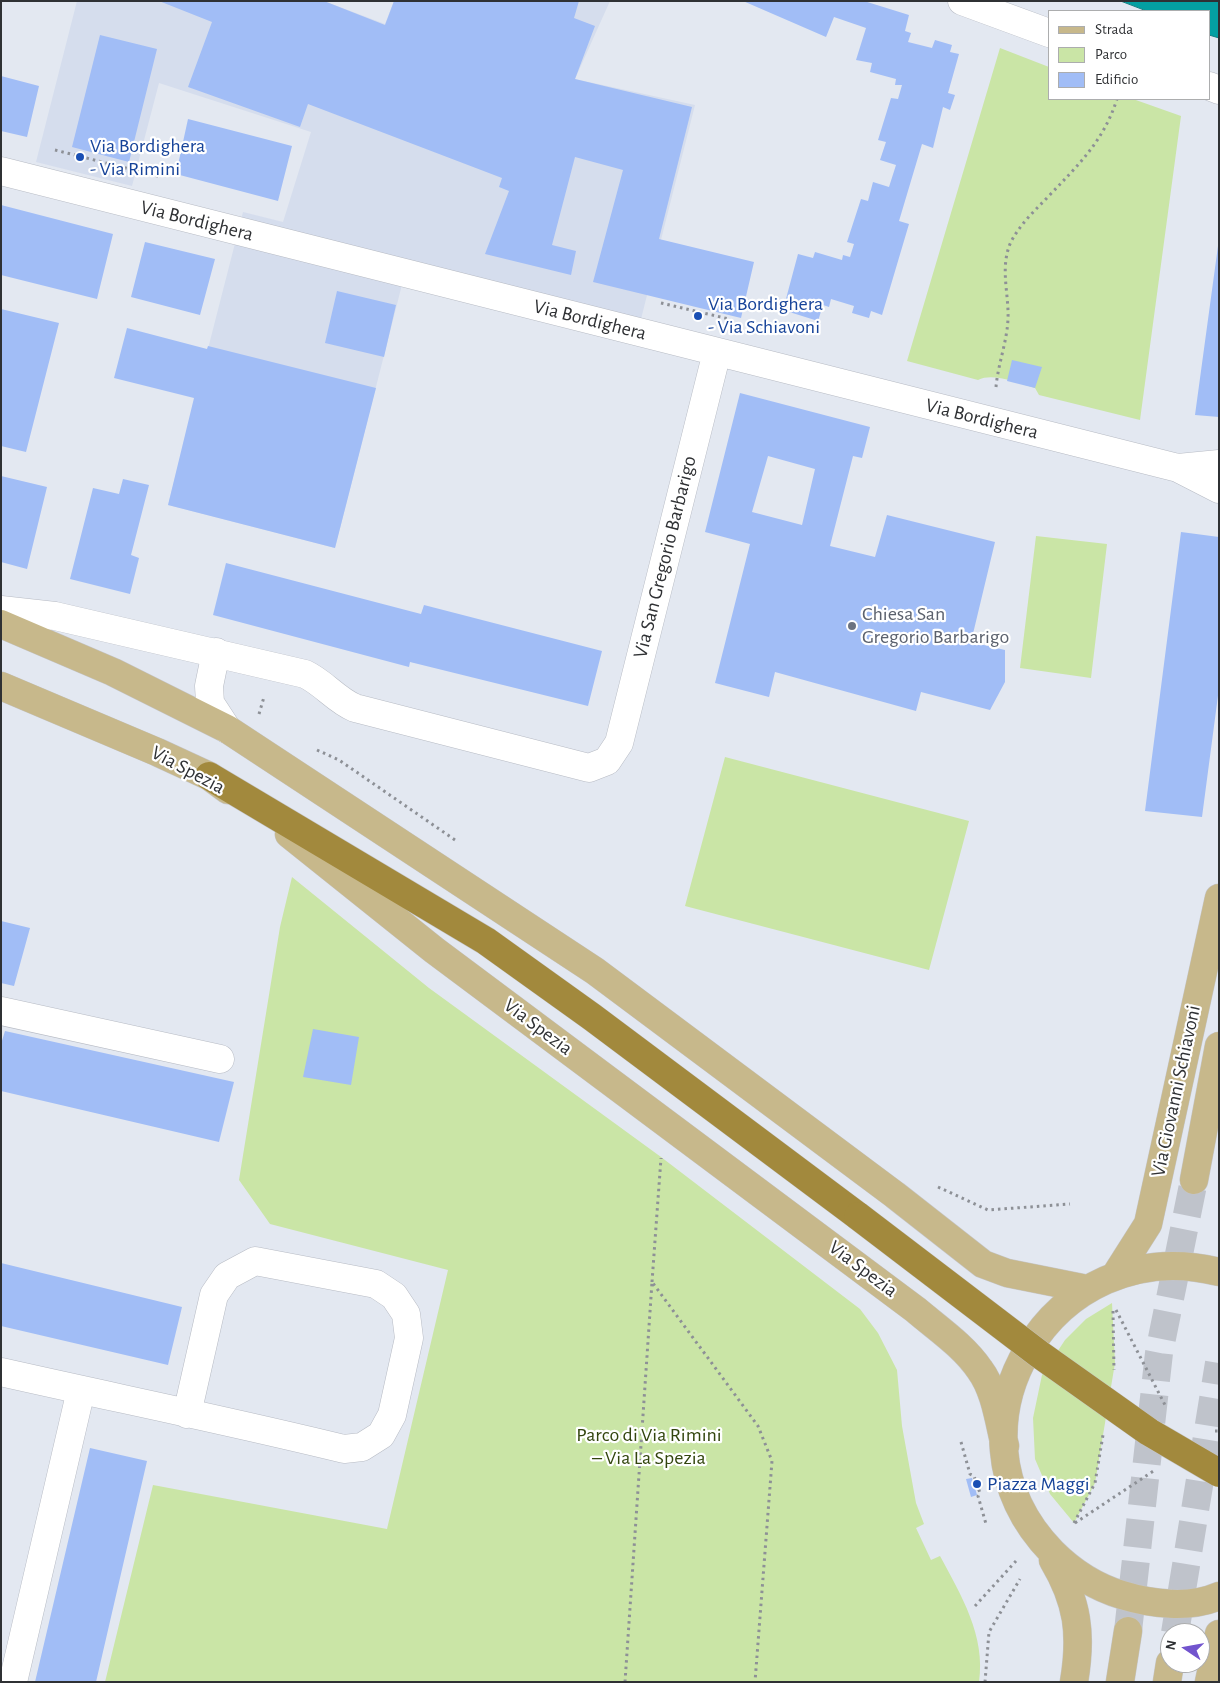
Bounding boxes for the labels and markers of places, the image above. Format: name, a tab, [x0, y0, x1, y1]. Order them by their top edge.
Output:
place label: Via Bordighera - Via Rimini	[90, 134, 205, 181]
marker: Via Bordighera - Via Rimini	[74, 151, 86, 163]
place label: Via Bordighera - Via Schiavoni	[708, 292, 823, 339]
marker: Via Bordighera - Via Schiavoni	[692, 310, 704, 322]
place label: Chiesa San Gregorio Barbarigo	[862, 602, 1009, 649]
marker: Chiesa San Gregorio Barbarigo	[846, 620, 858, 632]
place label: Piazza Maggi	[987, 1472, 1090, 1496]
marker: Piazza Maggi	[971, 1478, 983, 1490]

